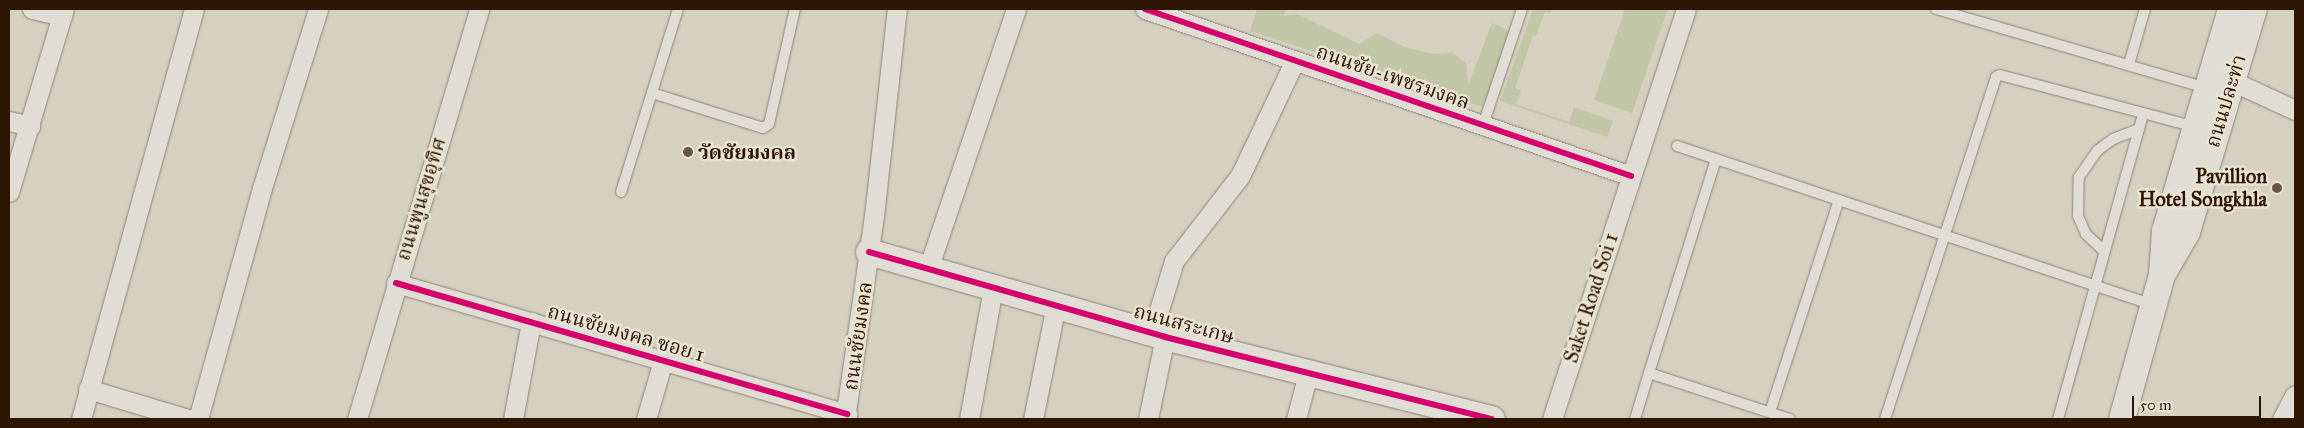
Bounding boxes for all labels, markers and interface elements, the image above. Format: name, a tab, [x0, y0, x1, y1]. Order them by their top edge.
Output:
street label: ถนนชัย-เพชรมงคล	[1313, 39, 1473, 115]
street label: ถนนปละท่า	[2201, 52, 2251, 150]
street label: ถนนพูนสุขอุทิศ	[391, 135, 451, 263]
place label: วัดชัยมงคล	[698, 140, 796, 164]
marker: วัดชัยมงคล	[682, 146, 694, 158]
place label: Pavillion Hotel Songkhla	[2138, 165, 2267, 212]
marker: Pavillion Hotel Songkhla	[2271, 182, 2283, 194]
street label: Saket Road Soi 1	[1559, 230, 1623, 366]
street label: ถนนชัยมงคล	[838, 280, 878, 392]
street label: ถนนชัยมงคล ซอย 1	[545, 299, 707, 367]
street label: ถนนสระเกษ	[1131, 299, 1237, 349]
scale bar	[2134, 386, 2263, 418]
text: 50 m	[2140, 396, 2172, 414]

